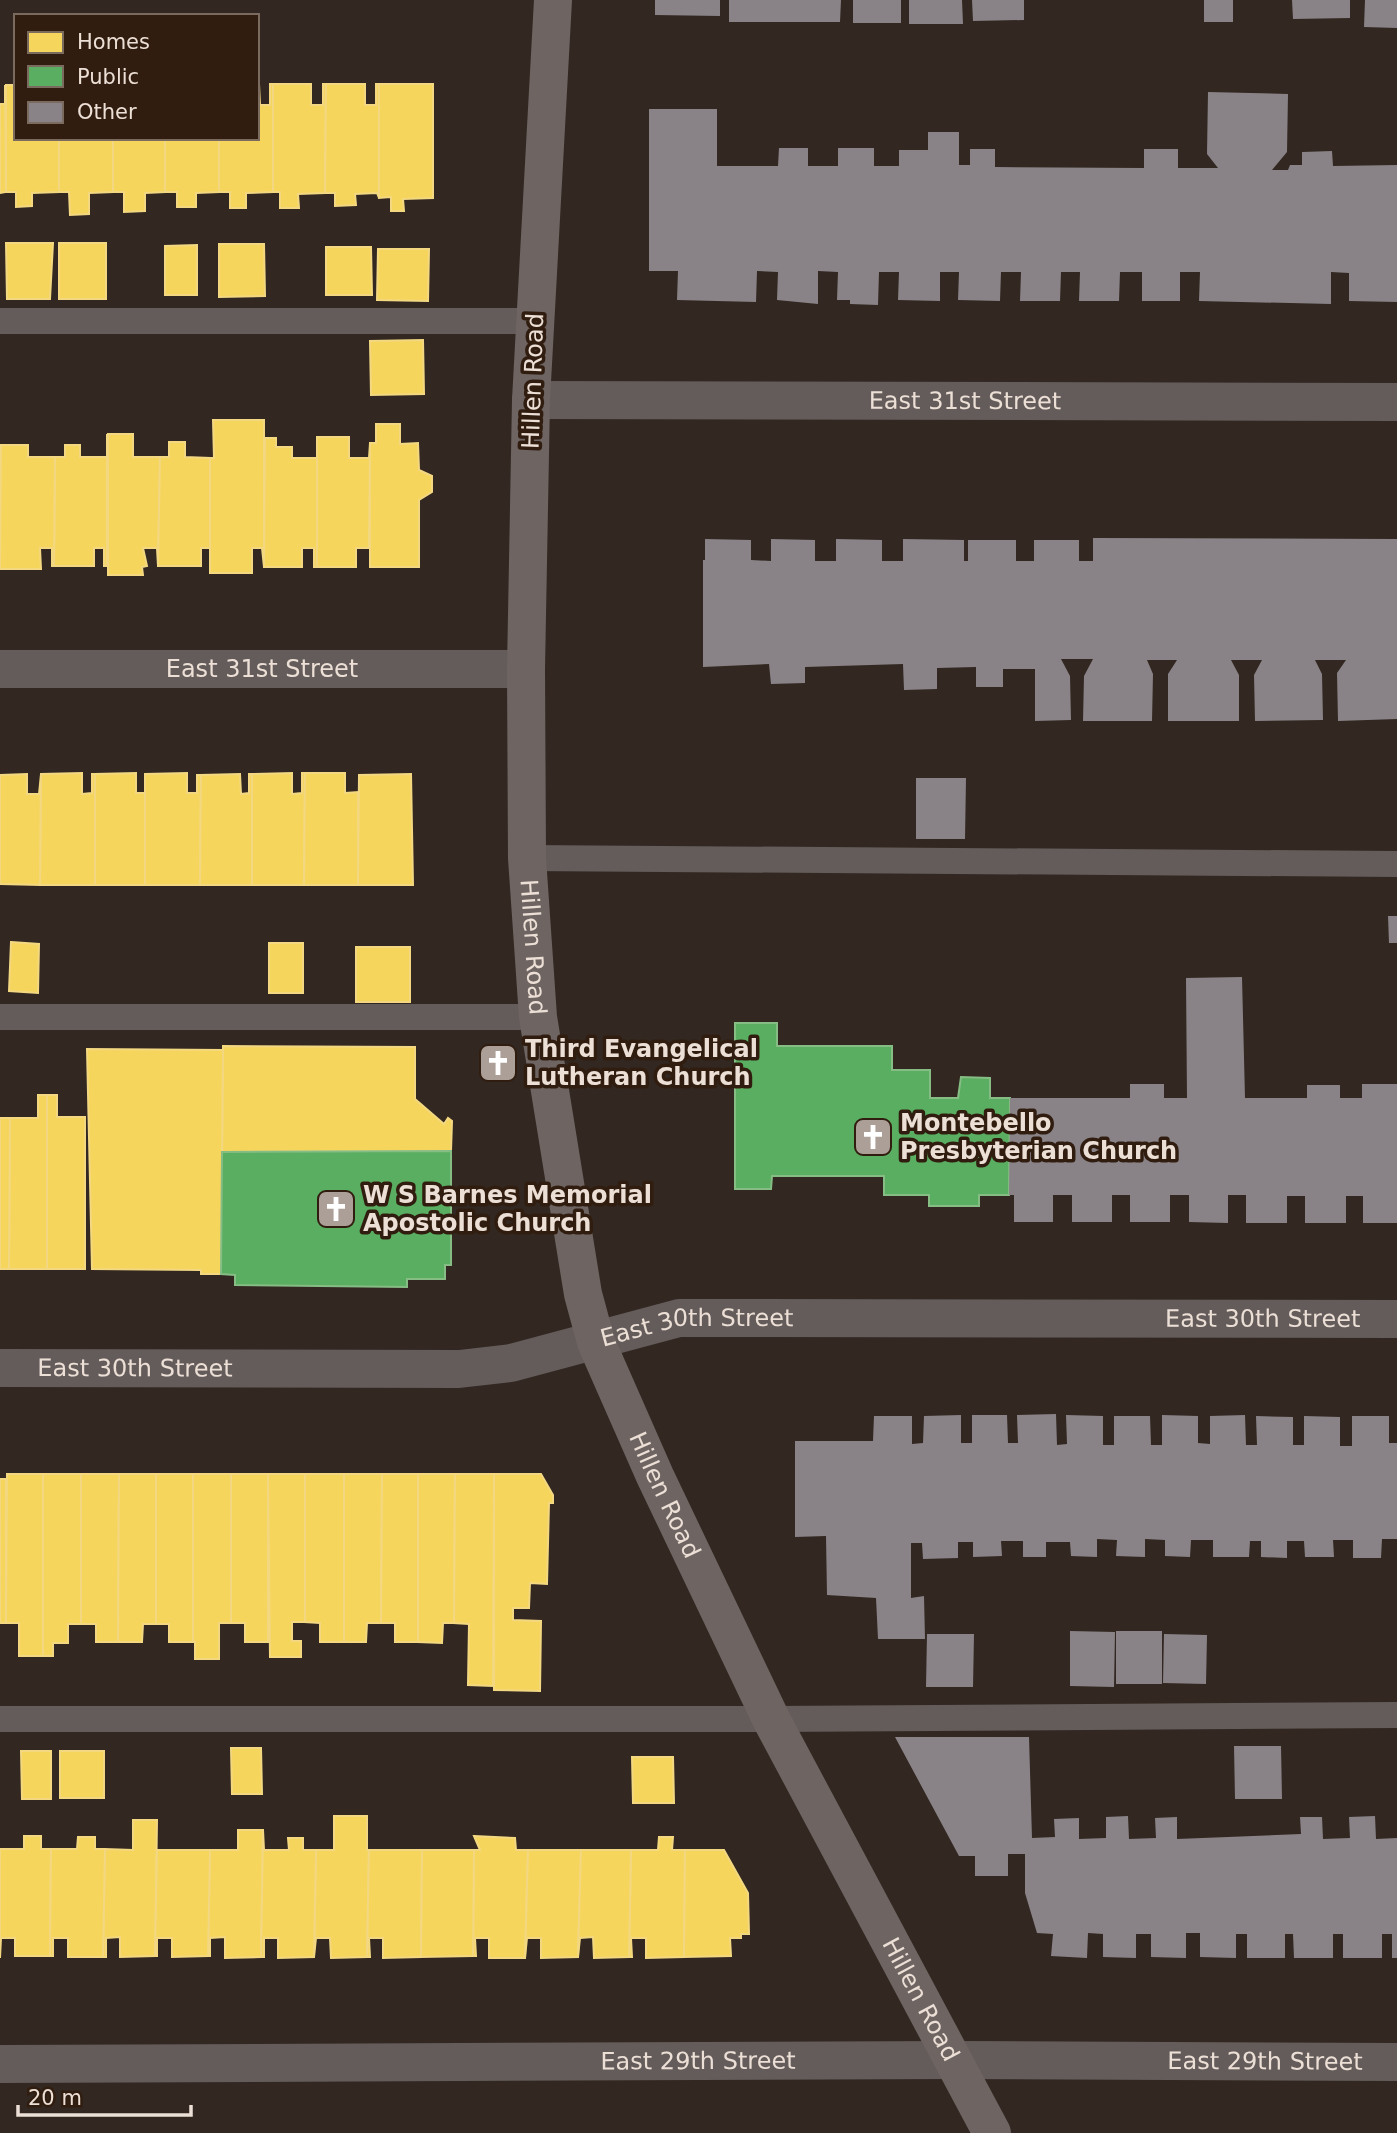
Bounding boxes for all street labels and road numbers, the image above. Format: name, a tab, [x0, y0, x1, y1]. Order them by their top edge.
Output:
street label: Hillen Road	[517, 313, 549, 449]
street label: East 31st Street	[869, 387, 1061, 415]
street label: East 31st Street	[166, 655, 358, 683]
street label: Hillen Road	[515, 878, 552, 1016]
street label: East 30th Street	[597, 1304, 793, 1352]
street label: East 30th Street	[1165, 1305, 1360, 1333]
street label: East 30th Street	[37, 1354, 233, 1383]
street label: Hillen Road	[623, 1428, 706, 1562]
street label: Hillen Road	[876, 1933, 965, 2066]
street label: East 29th Street	[600, 2047, 796, 2075]
street label: East 29th Street	[1167, 2047, 1363, 2076]

